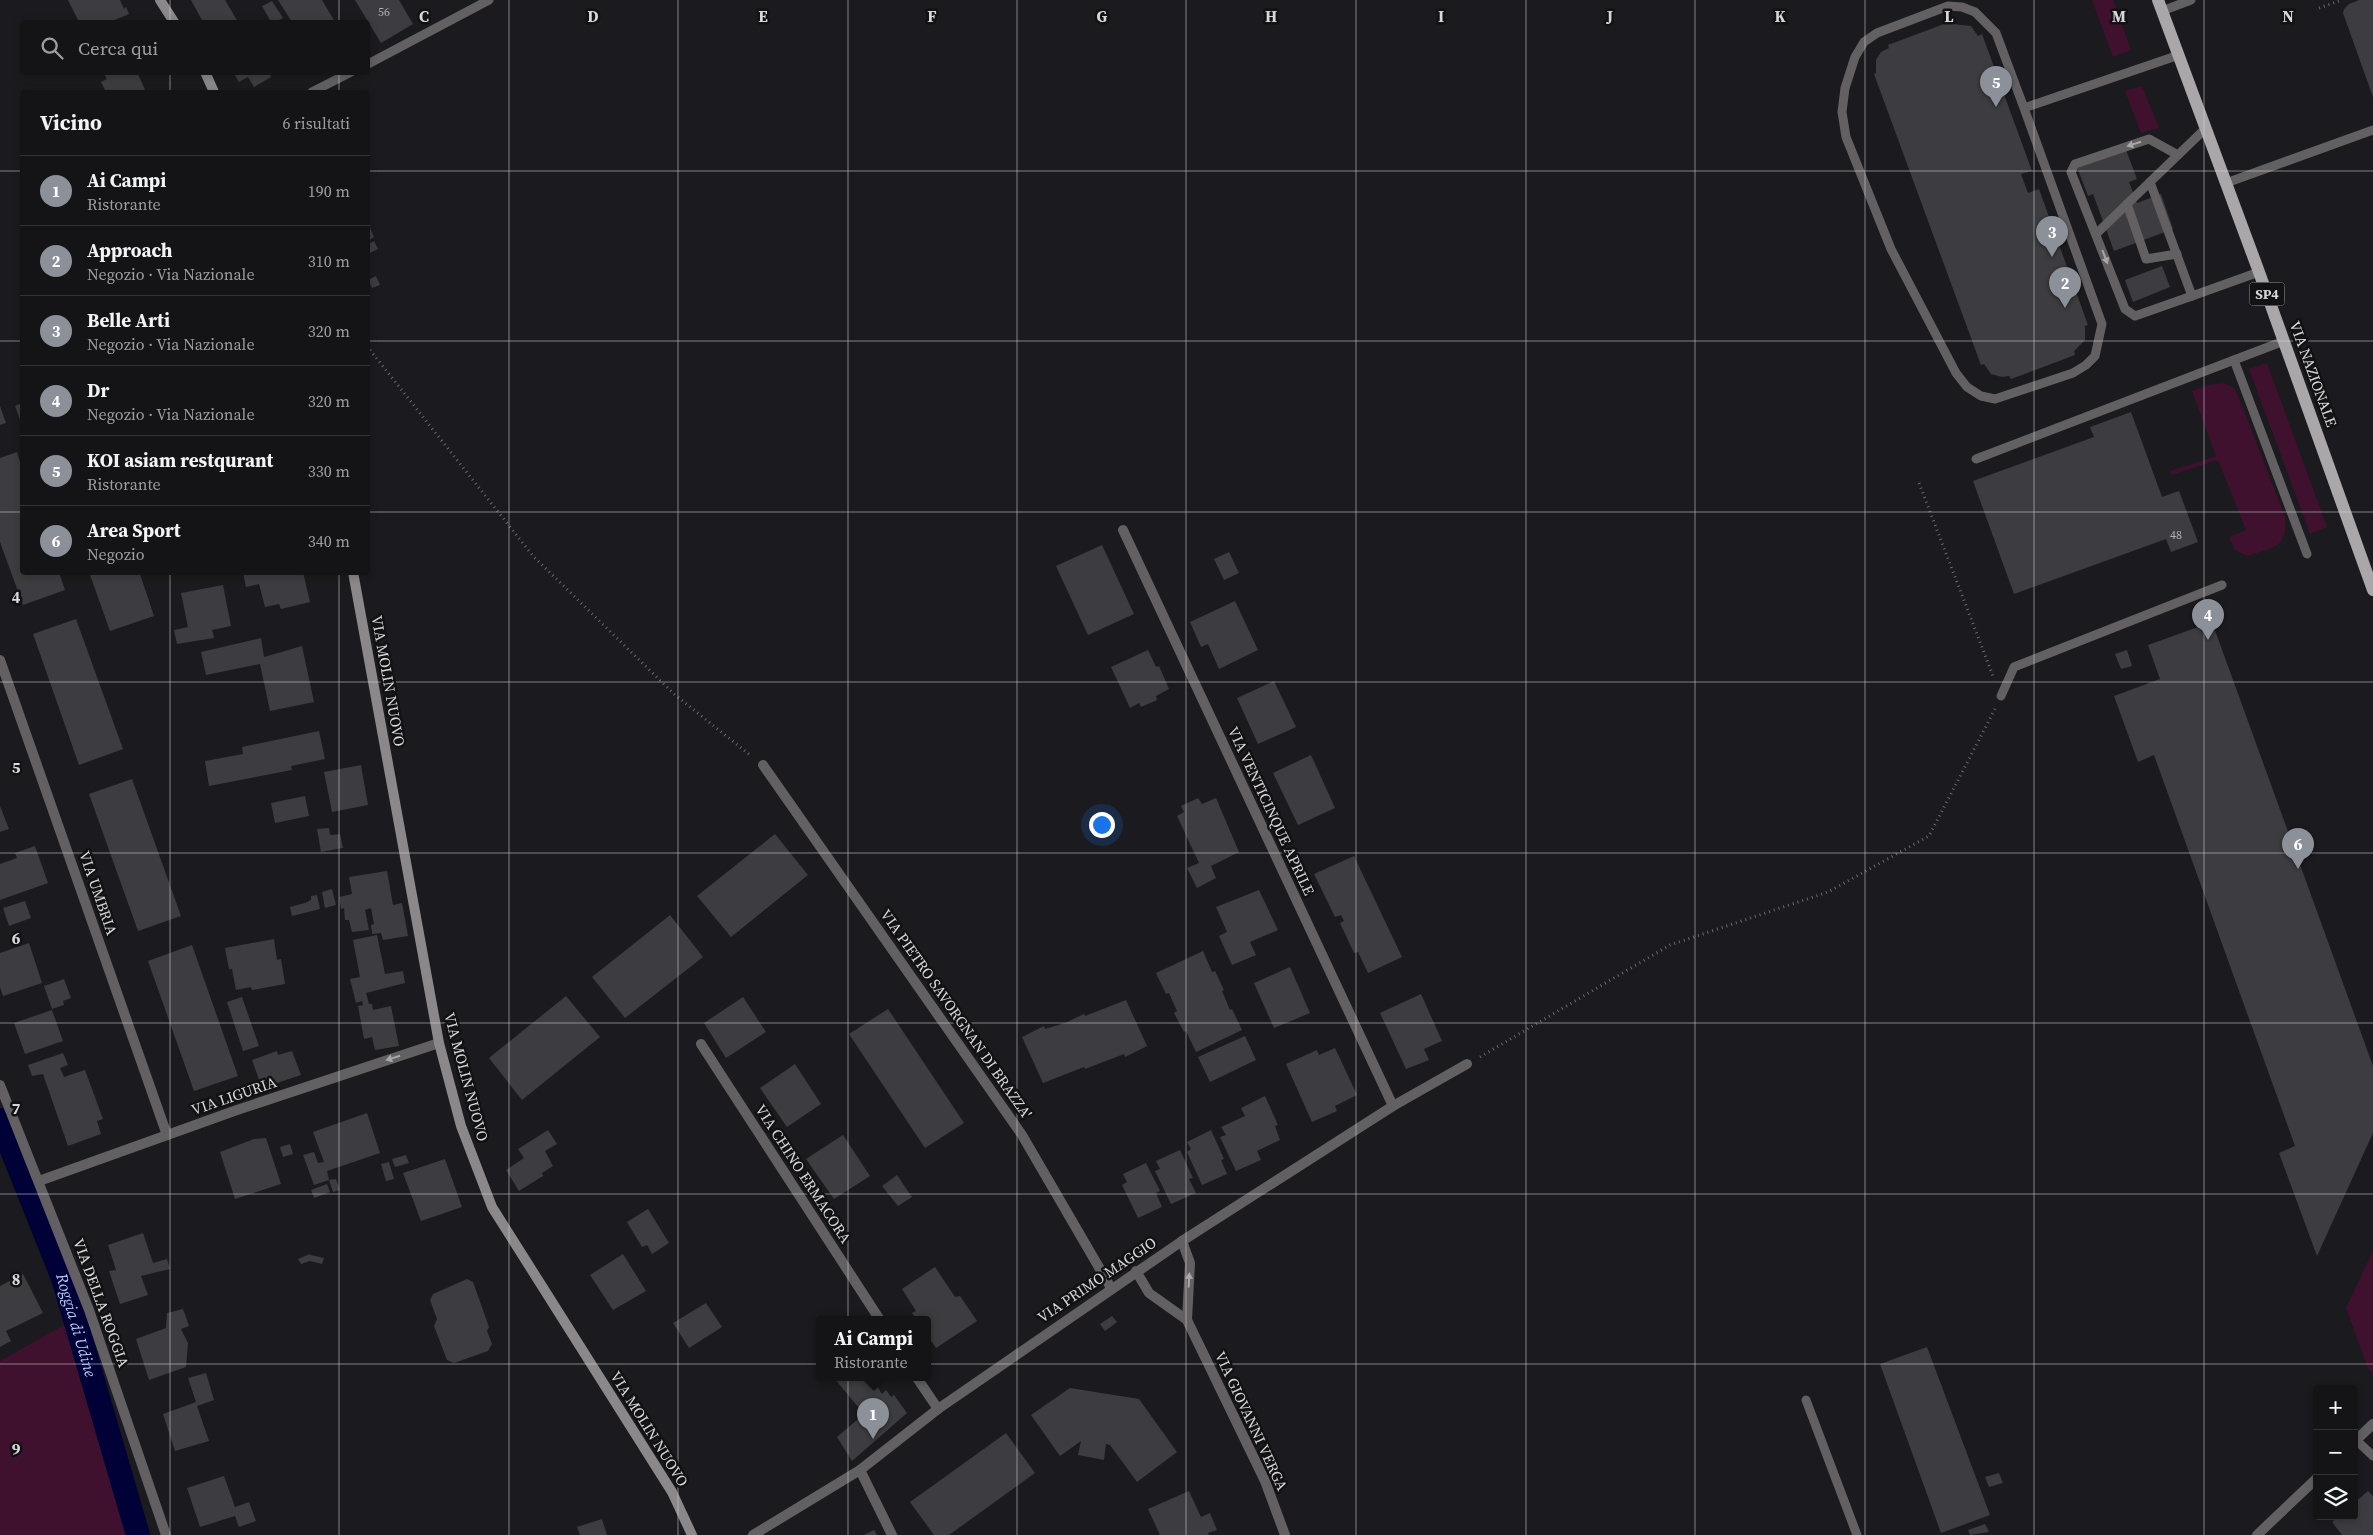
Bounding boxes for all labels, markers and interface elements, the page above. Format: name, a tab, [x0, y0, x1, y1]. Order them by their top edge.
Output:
house number: 56	[378, 4, 390, 20]
text: C	[419, 5, 429, 27]
text: D	[587, 5, 599, 27]
text: E	[758, 5, 768, 27]
text: F	[927, 5, 937, 27]
text: G	[1097, 5, 1108, 27]
text: H	[1265, 5, 1277, 27]
text: I	[1438, 5, 1444, 27]
text: J	[1606, 5, 1613, 27]
text: K	[1774, 5, 1786, 27]
text: L	[1944, 5, 1954, 27]
text: M	[2112, 5, 2126, 27]
text: N	[2282, 5, 2294, 27]
search box	[20, 20, 370, 75]
icon: search	[38, 34, 66, 62]
text: Cerca qui	[78, 35, 158, 61]
pin: 5	[1980, 66, 2012, 107]
text: Vicino	[40, 108, 102, 137]
text: 6 risultati	[282, 112, 350, 134]
one-way arrow	[2126, 141, 2141, 149]
text: Ai Campi	[87, 167, 166, 193]
text: 1	[52, 180, 60, 202]
text: 190 m	[308, 180, 350, 202]
text: Ristorante	[87, 193, 161, 215]
pin: 3	[2036, 216, 2068, 257]
text: Approach	[87, 237, 173, 263]
text: 2	[52, 250, 60, 272]
text: 310 m	[308, 250, 350, 272]
one-way arrow	[2101, 250, 2109, 264]
text: Negozio · Via Nazionale	[87, 263, 255, 285]
pin: 2	[2049, 267, 2081, 308]
road number: SP4	[2250, 282, 2284, 306]
text: Belle Arti	[87, 307, 170, 333]
street label: VIA NAZIONALE	[2285, 318, 2342, 430]
text: 3	[52, 320, 60, 342]
text: 320 m	[308, 320, 350, 342]
text: Negozio · Via Nazionale	[87, 333, 255, 355]
text: Dr	[87, 377, 109, 403]
text: 4	[52, 390, 60, 412]
text: 320 m	[308, 390, 350, 412]
text: Negozio · Via Nazionale	[87, 403, 255, 425]
text: KOI asiam restqurant	[87, 447, 273, 473]
text: 5	[52, 460, 60, 482]
text: 330 m	[308, 460, 350, 482]
text: Ristorante	[87, 473, 161, 495]
text: Area Sport	[87, 517, 181, 543]
house number: 48	[2170, 527, 2182, 543]
text: 6	[52, 530, 60, 552]
text: 340 m	[308, 530, 350, 552]
text: Negozio	[87, 543, 145, 565]
text: 4	[12, 586, 21, 608]
pin: 4	[2192, 599, 2224, 640]
street label: VIA MOLIN NUOVO	[367, 614, 410, 748]
street label: VIA VENTICINQUE APRILE	[1223, 723, 1320, 899]
text: 5	[12, 756, 21, 778]
your location	[1089, 812, 1115, 838]
pin: 6	[2282, 828, 2314, 869]
street label: VIA UMBRIA	[74, 848, 123, 938]
street label: VIA PIETRO SAVORGNAN DI BRAZZA'	[876, 905, 1037, 1123]
text: 6	[12, 927, 21, 949]
street label: VIA MOLIN NUOVO	[439, 1010, 494, 1144]
one-way arrow	[385, 1054, 400, 1062]
street label: VIA LIGURIA	[188, 1071, 279, 1120]
text: 7	[12, 1097, 21, 1119]
street label: VIA CHINO ERMACORA	[750, 1100, 856, 1247]
street label: VIA PRIMO MAGGIO	[1033, 1232, 1160, 1327]
street label: VIA DELLA ROGGIA	[68, 1236, 135, 1370]
text: 8	[12, 1268, 20, 1290]
water label: Roggia di Udine	[51, 1270, 102, 1380]
one-way arrow	[1185, 1272, 1193, 1288]
popup	[816, 1316, 931, 1381]
text: Ai Campi	[834, 1325, 913, 1351]
street label: VIA GIOVANNI VERGA	[1210, 1348, 1293, 1494]
text: Ristorante	[834, 1351, 908, 1373]
street label: VIA MOLIN NUOVO	[605, 1367, 693, 1491]
map controls	[2313, 1385, 2358, 1520]
button: +	[2313, 1385, 2358, 1430]
pin: 1	[857, 1398, 889, 1439]
button: −	[2313, 1430, 2358, 1475]
text: 9	[12, 1438, 21, 1460]
button: layers	[2313, 1475, 2358, 1520]

